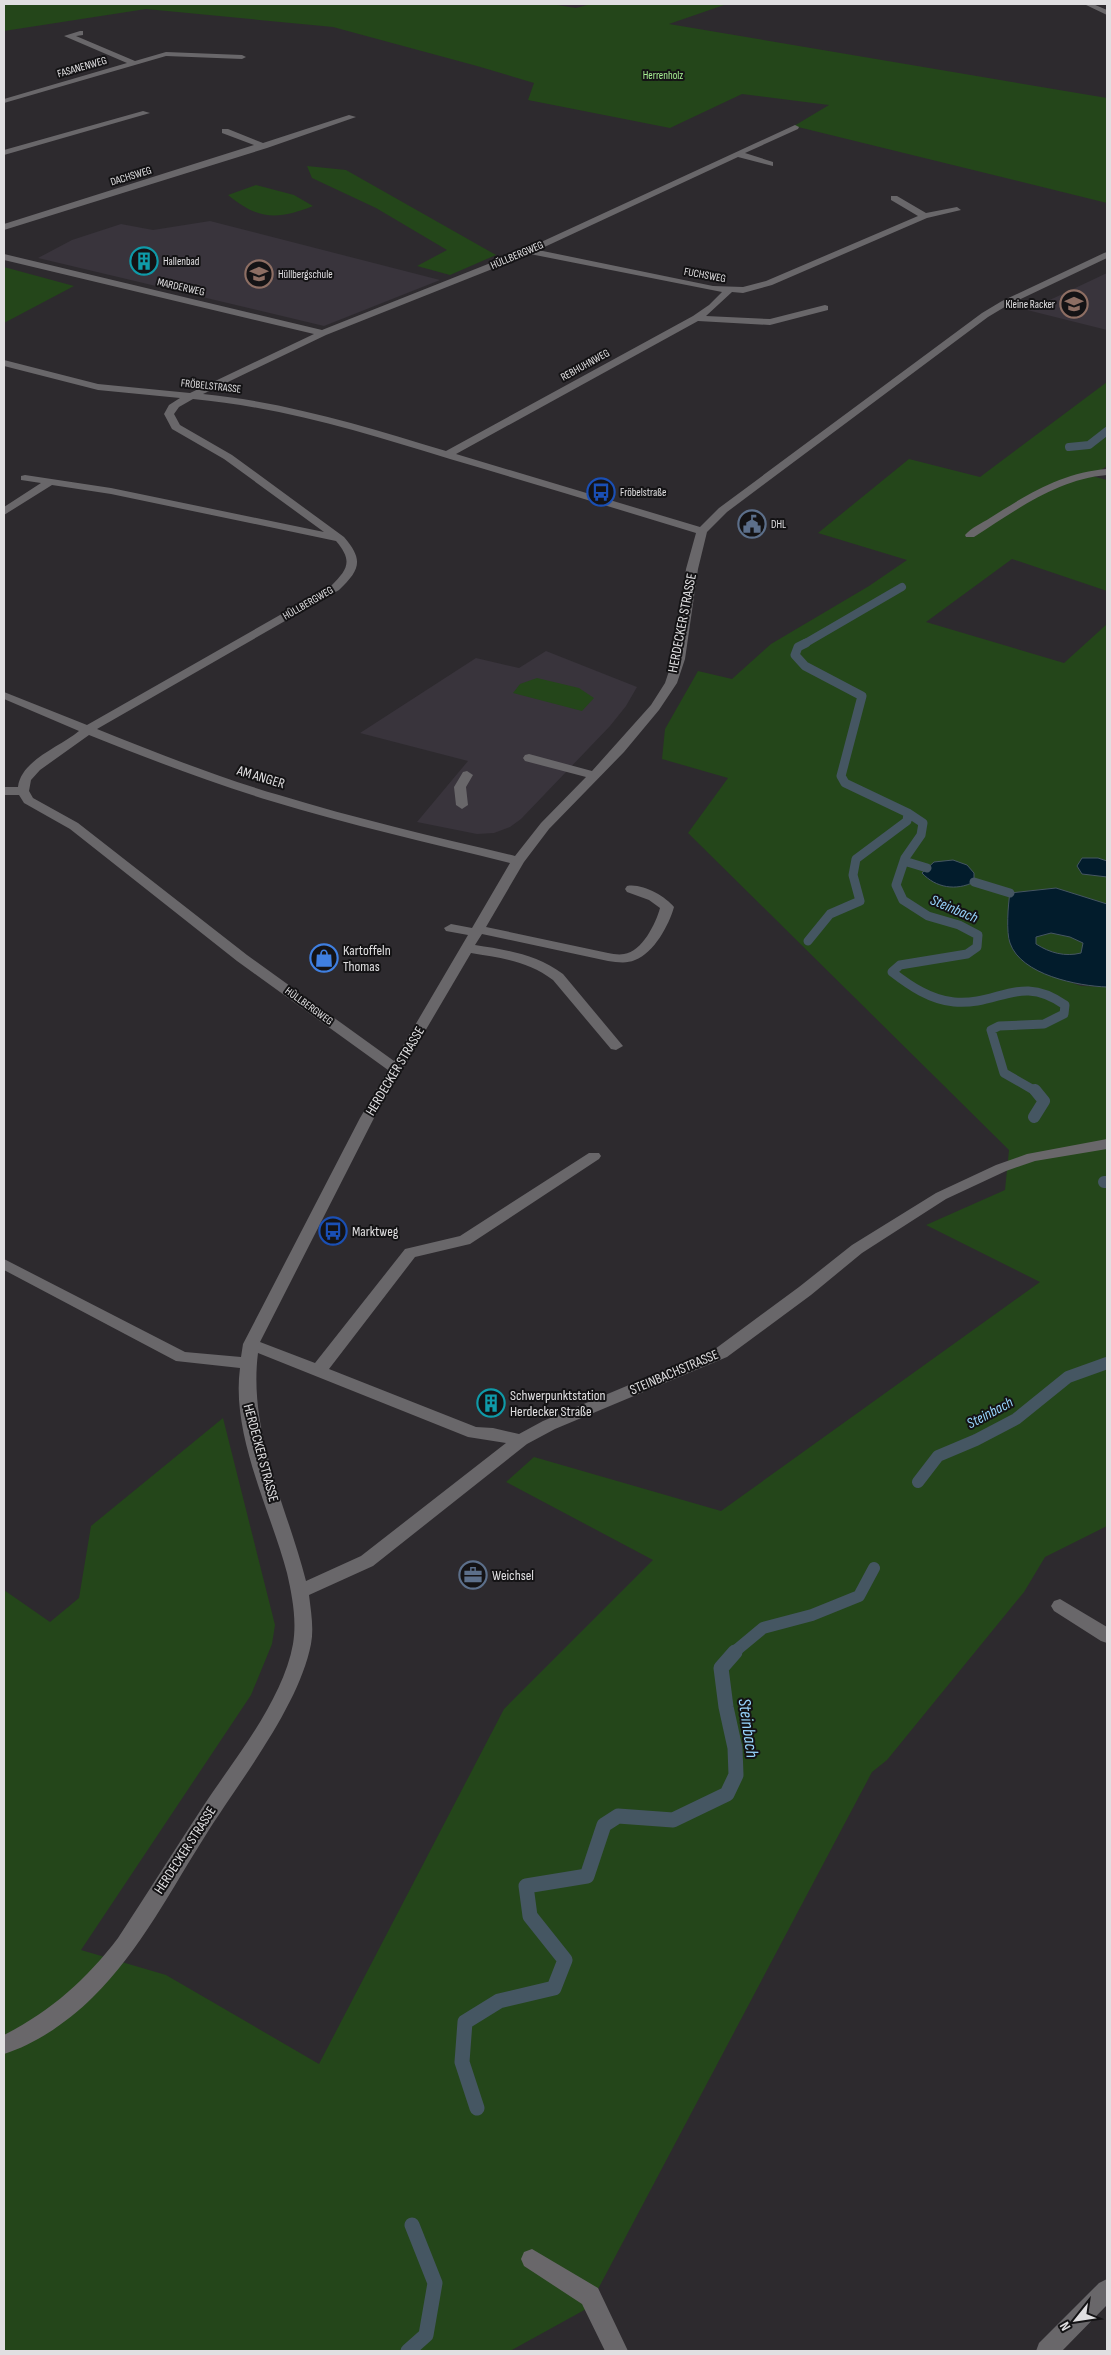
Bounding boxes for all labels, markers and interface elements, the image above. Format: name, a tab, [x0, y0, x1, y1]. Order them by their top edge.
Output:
street label: FASANENWEG	[56, 54, 108, 80]
park label: Herrenholz	[643, 69, 683, 82]
street label: DACHSWEG	[109, 164, 153, 188]
street label: HÜLLBERGWEG	[489, 238, 545, 272]
building icon: Hallenbad	[129, 246, 159, 276]
place label: Hallenbad	[163, 255, 200, 268]
school or university icon: Hüllbergschule	[244, 259, 274, 289]
street label: FUCHSWEG	[683, 265, 727, 285]
place label: Hüllbergschule	[278, 268, 333, 281]
street label: MARDERWEG	[156, 275, 206, 299]
school or university icon: Kleine Racker	[1059, 289, 1089, 319]
place label: Kleine Racker	[1005, 298, 1055, 311]
street label: REBHUHNWEG	[558, 346, 612, 384]
street label: FRÖBELSTRASSE	[180, 376, 242, 396]
bus stop icon: Fröbelstraße	[586, 477, 616, 507]
place label: Fröbelstraße	[620, 486, 666, 499]
public building icon: DHL	[737, 509, 767, 539]
place label: DHL	[771, 518, 786, 531]
street label: HERDECKER STRASSE	[664, 572, 700, 674]
street label: HÜLLBERGWEG	[280, 583, 336, 623]
street label: AM ANGER	[234, 761, 287, 792]
water label: Steinbach	[927, 891, 981, 927]
place label: Kartoffeln Thomas	[343, 942, 391, 975]
shop icon: Kartoffeln Thomas	[309, 943, 339, 973]
street label: HÜLLBERGWEG	[282, 984, 336, 1028]
street label: HERDECKER STRASSE	[362, 1023, 428, 1119]
bus stop icon: Marktweg	[318, 1216, 348, 1246]
place label: Marktweg	[352, 1223, 399, 1240]
street label: STEINBACHSTRASSE	[627, 1346, 721, 1398]
place label: Schwerpunktstation Herdecker Straße	[510, 1387, 606, 1420]
building icon: Schwerpunktstation Herdecker Straße	[476, 1388, 506, 1418]
water label: Steinbach	[964, 1393, 1016, 1433]
street label: HERDECKER STRASSE	[240, 1402, 282, 1504]
office icon: Weichsel	[458, 1560, 488, 1590]
place label: Weichsel	[492, 1567, 534, 1584]
water label: Steinbach	[733, 1697, 763, 1760]
street label: HERDECKER STRASSE	[150, 1803, 220, 1897]
north arrow	[1051, 2295, 1101, 2345]
text: N	[1056, 2319, 1074, 2334]

